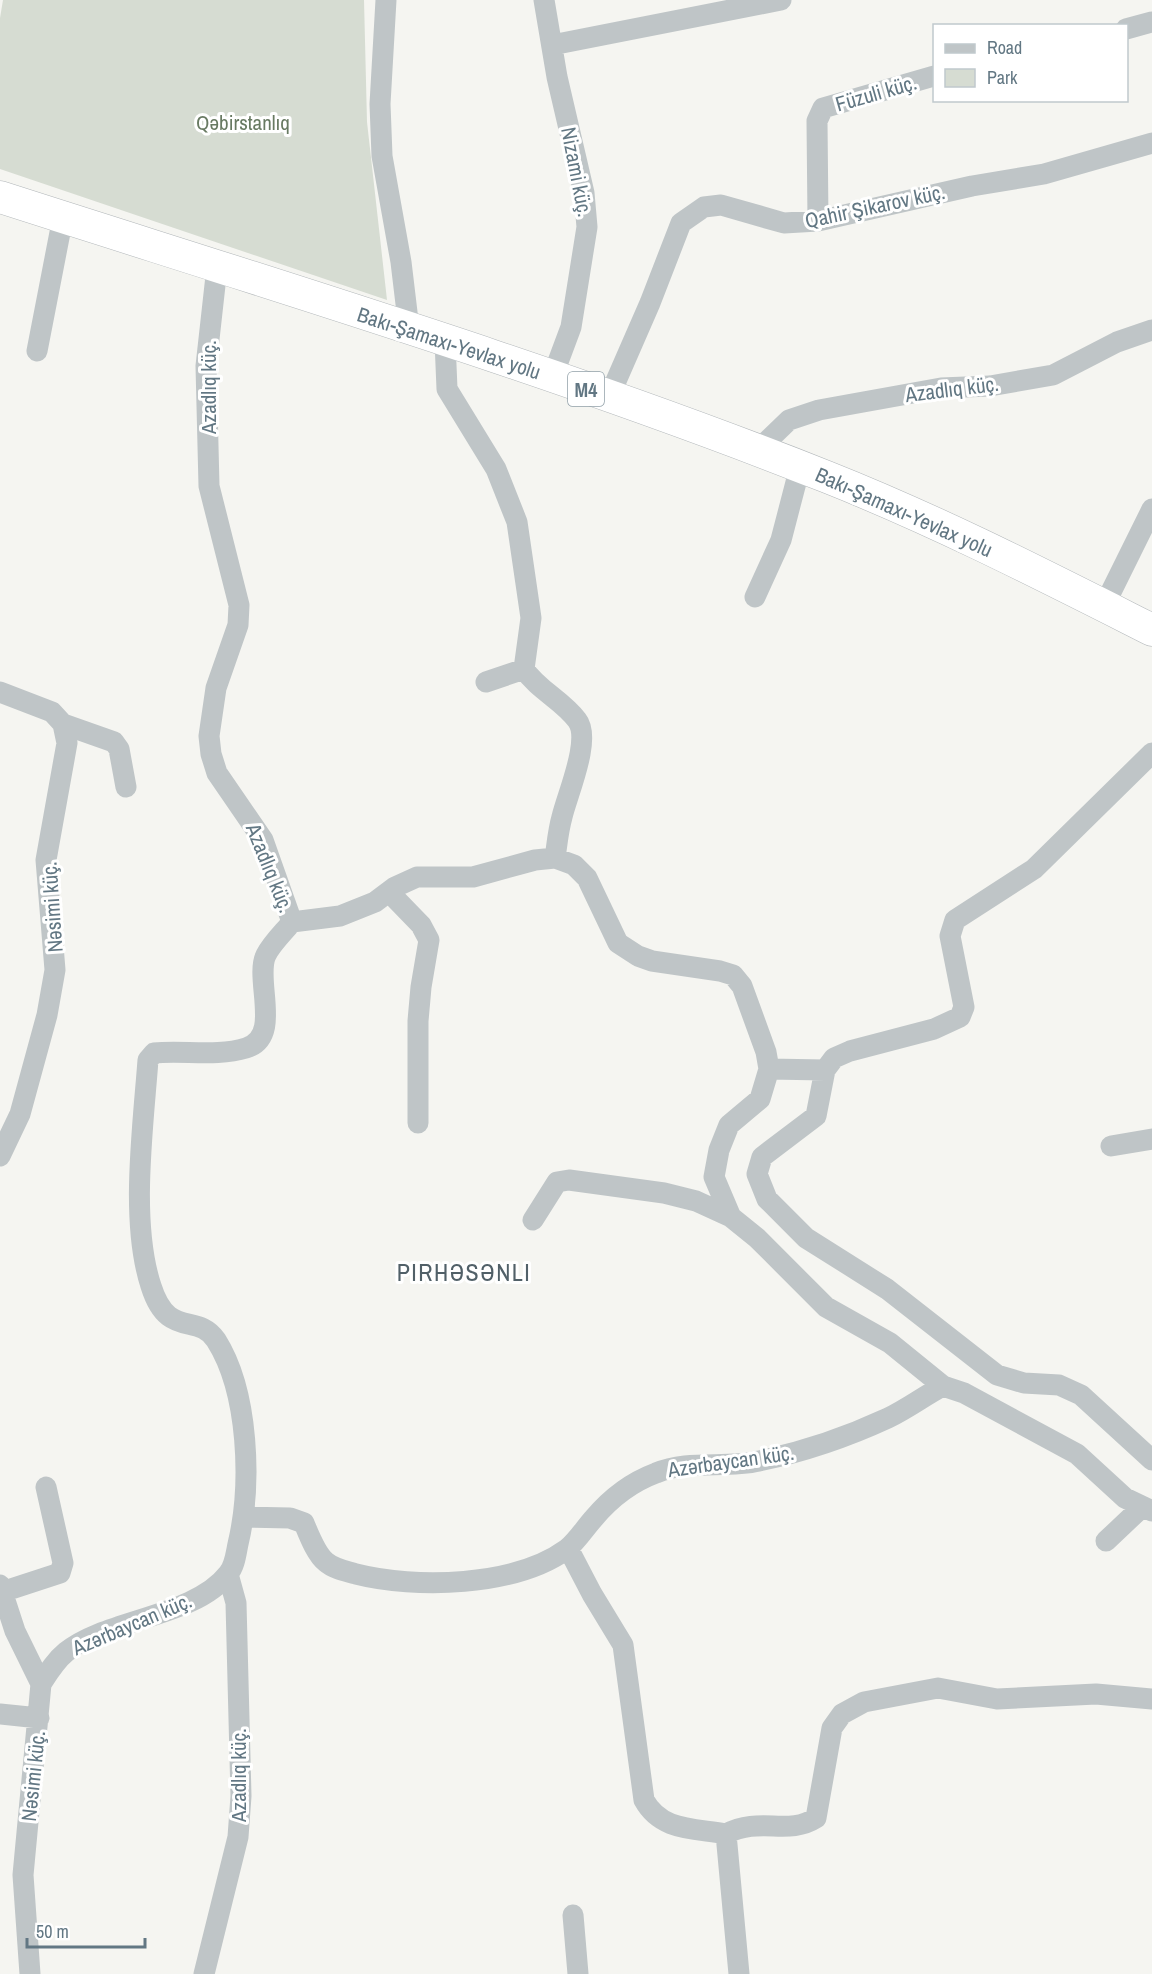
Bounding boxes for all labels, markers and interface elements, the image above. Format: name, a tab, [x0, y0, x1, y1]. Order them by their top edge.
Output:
legend	[933, 24, 1128, 102]
text: Road	[987, 35, 1022, 60]
text: Park	[987, 65, 1018, 90]
street label: Füzuli küç.	[832, 68, 920, 118]
park label: Qəbirstanlıq	[196, 108, 290, 137]
street label: Nizami küç.	[554, 125, 600, 219]
street label: Qahir Şikarov küç.	[802, 177, 948, 235]
street label: Bakı-Şamaxı-Yevlax yolu	[354, 300, 544, 386]
street label: Azadlıq küç.	[194, 340, 223, 435]
street label: Azadlıq küç.	[903, 369, 1000, 409]
road number: M4	[568, 372, 604, 406]
street label: Bakı-Şamaxı-Yevlax yolu	[811, 460, 997, 564]
street label: Azadlıq küç.	[239, 818, 301, 917]
street label: Nəsimi küç.	[34, 861, 70, 953]
district label: PIRHƏSƏNLI	[397, 1256, 531, 1288]
street label: Azərbaycan küç.	[665, 1438, 796, 1484]
street label: Azərbaycan küç.	[67, 1586, 196, 1663]
street label: Azadlıq küç.	[224, 1728, 253, 1823]
street label: Nəsimi küç.	[14, 1729, 52, 1823]
scale bar	[27, 1911, 146, 1949]
text: 50 m	[36, 1919, 69, 1944]

